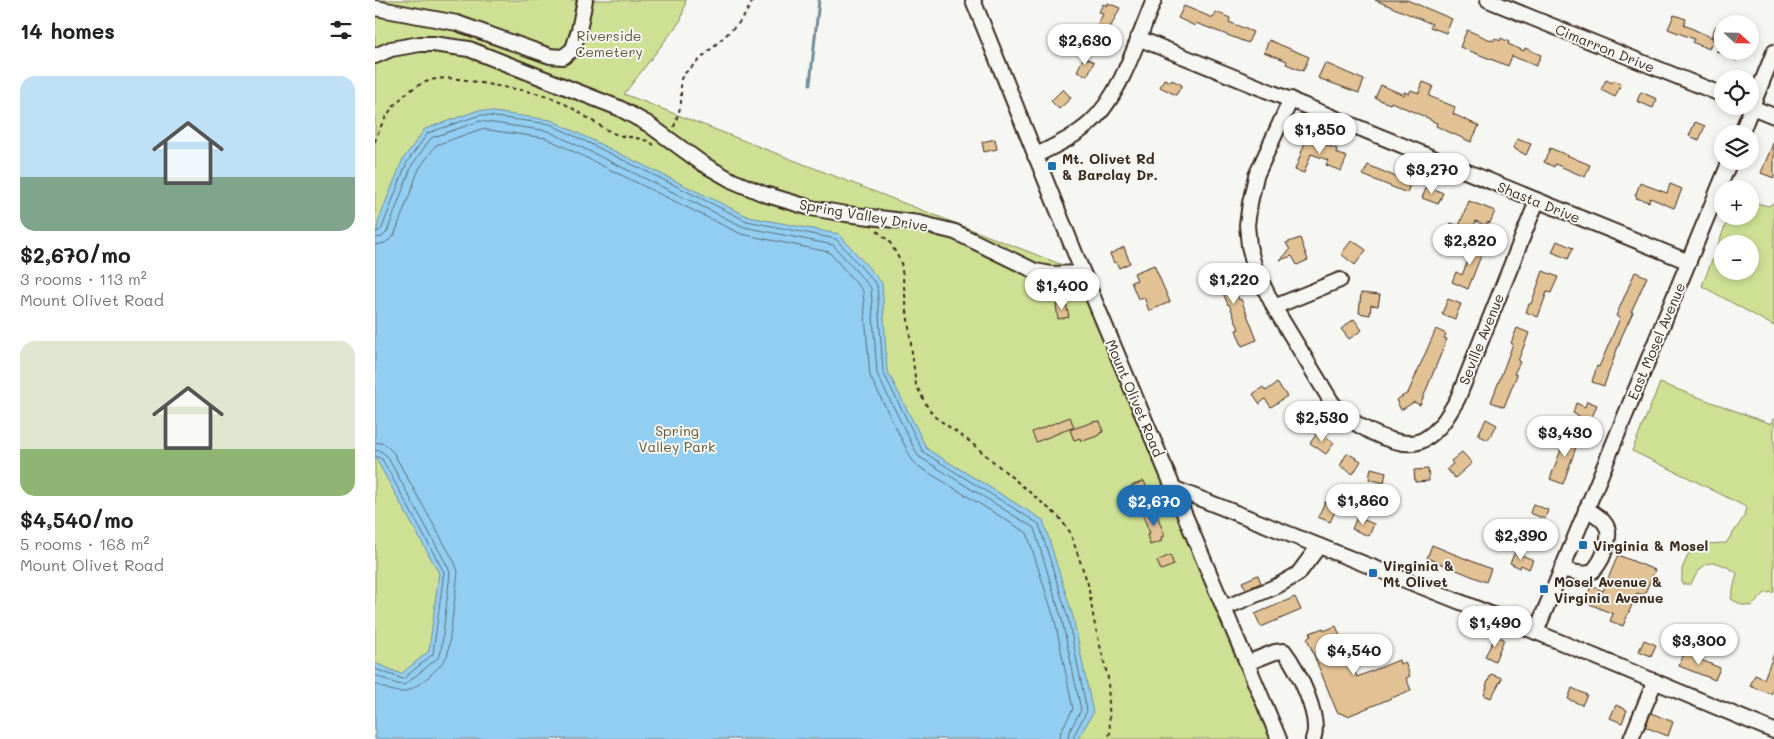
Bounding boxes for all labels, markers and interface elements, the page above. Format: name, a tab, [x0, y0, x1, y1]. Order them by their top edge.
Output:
north arrow	[1714, 15, 1759, 60]
map controls	[1714, 15, 1759, 280]
icon: filters	[327, 16, 355, 44]
text: 14 homes	[20, 17, 115, 44]
street label: Cimarron Drive	[1552, 19, 1658, 77]
pin: $2,630	[1044, 23, 1126, 66]
park label: Riverside Cemetery	[575, 26, 643, 61]
text: $2,630	[1058, 29, 1112, 50]
button: locate	[1714, 70, 1759, 115]
icon: home	[143, 108, 233, 198]
pin: $1,850	[1279, 112, 1361, 155]
text: $1,850	[1294, 118, 1346, 139]
button: layers	[1714, 125, 1759, 170]
place label: Mt. Olivet Rd & Barclay Dr.	[1062, 149, 1158, 184]
pin: $3,270	[1391, 152, 1473, 195]
text: $3,270	[1406, 158, 1458, 179]
marker: Mt. Olivet Rd & Barclay Dr.	[1046, 160, 1058, 172]
street label: Shasta Drive	[1495, 177, 1583, 227]
button: +	[1714, 180, 1759, 225]
street label: Spring Valley Drive	[798, 194, 930, 236]
pin: $2,820	[1429, 224, 1511, 266]
text: $2,820	[1444, 229, 1496, 250]
button: −	[1714, 235, 1759, 280]
text: $2,670/mo	[20, 241, 131, 268]
pin: $1,220	[1193, 262, 1275, 305]
text: 3 rooms · 113 m²	[20, 268, 147, 289]
pin: $1,400	[1021, 268, 1103, 311]
text: $1,220	[1209, 268, 1259, 289]
text: $1,400	[1036, 274, 1088, 295]
street label: East Mosel Avenue	[1623, 279, 1689, 403]
text: Mount Olivet Road	[20, 289, 164, 310]
street label: Seville Avenue	[1454, 291, 1508, 387]
street label: Mount Olivet Road	[1102, 336, 1168, 460]
icon: home	[143, 373, 233, 463]
pin: $2,530	[1281, 400, 1363, 443]
text: $2,530	[1296, 406, 1348, 427]
pin: $3,430	[1524, 416, 1606, 458]
park label: Spring Valley Park	[639, 421, 715, 456]
text: $3,430	[1538, 421, 1592, 442]
pin: $2,670	[1113, 484, 1195, 527]
pin: $1,860	[1322, 484, 1404, 526]
text: $1,860	[1337, 489, 1389, 510]
text: $2,670	[1128, 490, 1180, 511]
text: $4,540/mo	[20, 506, 134, 533]
pin: $2,390	[1480, 518, 1562, 561]
text: $2,390	[1494, 524, 1548, 545]
text: 5 rooms · 168 m²	[20, 533, 150, 554]
place label: Virginia & Mosel	[1593, 536, 1708, 555]
marker: Virginia & Mosel	[1577, 539, 1589, 551]
text: Mount Olivet Road	[20, 554, 164, 575]
place label: Virginia & Mt Olivet	[1383, 556, 1454, 591]
marker: Virginia & Mt Olivet	[1367, 567, 1379, 579]
place label: Mosel Avenue & Virginia Avenue	[1554, 572, 1663, 607]
marker: Mosel Avenue & Virginia Avenue	[1538, 583, 1550, 595]
pin: $1,490	[1454, 606, 1536, 648]
text: $1,490	[1469, 611, 1521, 632]
pin: $3,300	[1658, 624, 1740, 666]
text: $3,300	[1672, 629, 1726, 650]
pin: $4,540	[1313, 634, 1395, 676]
text: $4,540	[1327, 639, 1381, 660]

